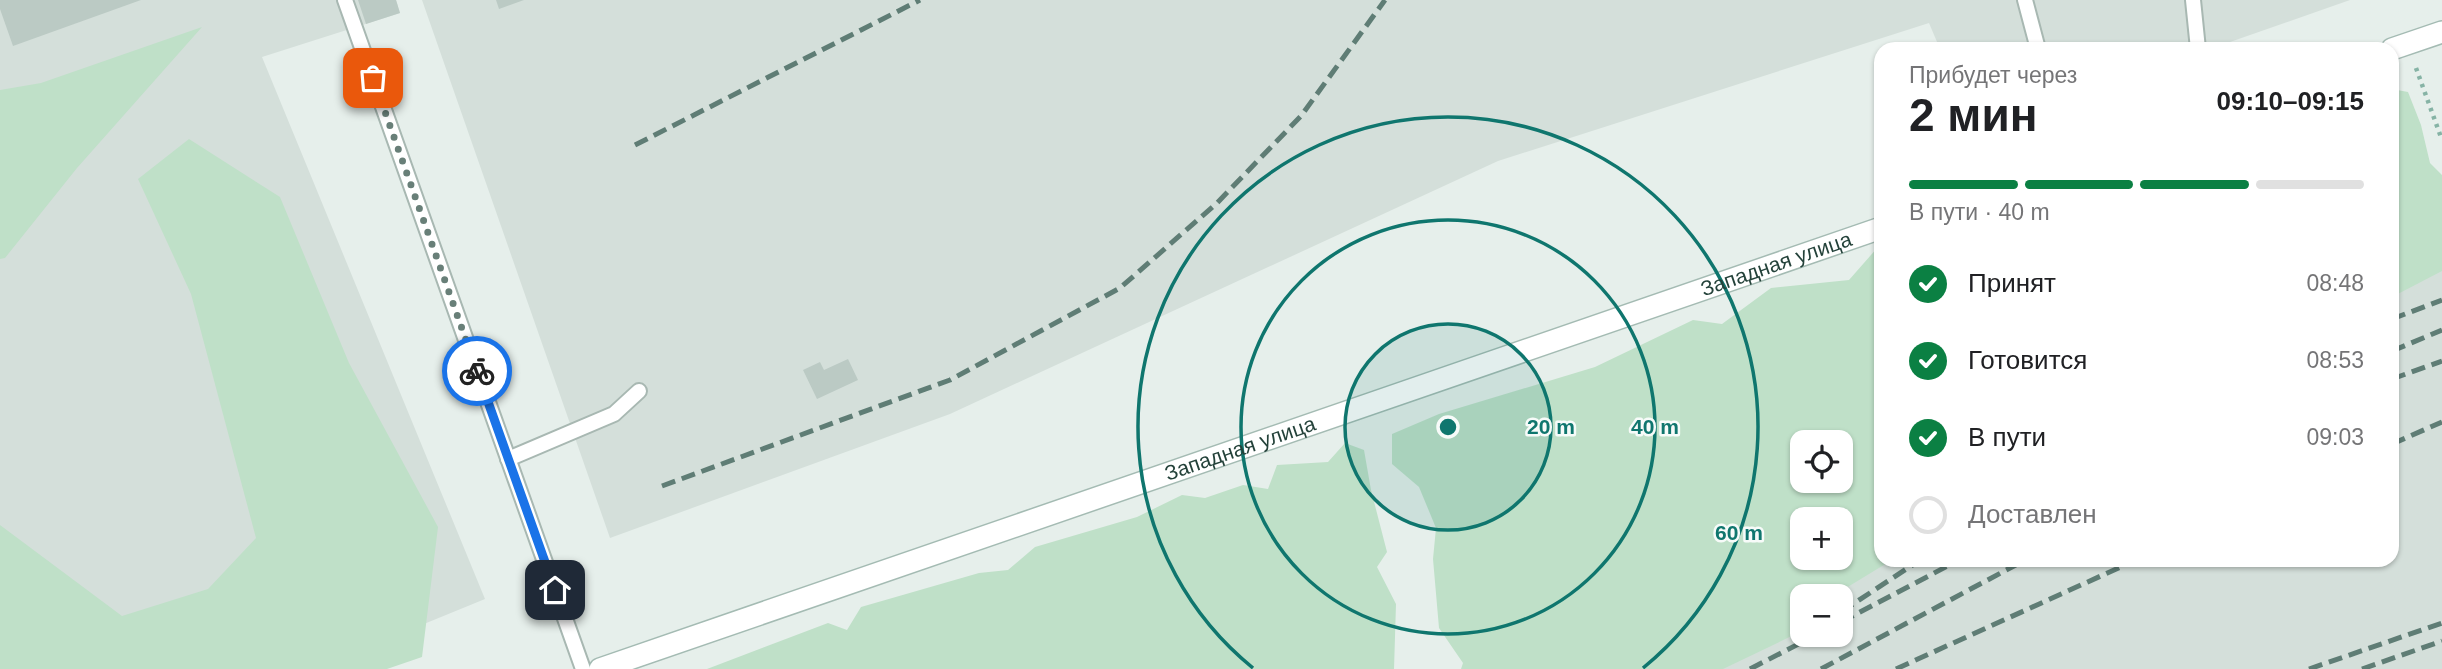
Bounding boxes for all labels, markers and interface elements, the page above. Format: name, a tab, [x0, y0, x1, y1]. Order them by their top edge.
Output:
pin	[343, 48, 403, 108]
icon: bag	[354, 59, 392, 97]
text: Прибудет через	[1909, 62, 2077, 88]
text: 09:10–09:15	[2217, 86, 2364, 116]
text: 2 мин	[1909, 89, 2037, 141]
text: В пути · 40 m	[1909, 199, 2050, 225]
street label: Западная улица	[1698, 227, 1855, 300]
icon: check	[1909, 265, 1947, 303]
text: Принят	[1968, 268, 2056, 298]
text: 08:48	[2306, 270, 2364, 296]
courier	[442, 336, 512, 406]
icon: check	[1909, 342, 1947, 380]
text: Готовится	[1968, 345, 2087, 375]
text: 08:53	[2306, 347, 2364, 373]
icon: bike	[458, 352, 496, 390]
street label: Западная улица	[1162, 411, 1319, 485]
centre of rings	[1436, 415, 1460, 439]
text: 20 m	[1527, 415, 1575, 438]
text: 40 m	[1631, 415, 1679, 438]
icon: check	[1909, 419, 1947, 457]
text: В пути	[1968, 422, 2046, 452]
text: 09:03	[2306, 424, 2364, 450]
map controls	[1790, 430, 1853, 647]
button: locate	[1790, 430, 1853, 493]
text: Доставлен	[1968, 499, 2097, 529]
button: +	[1790, 507, 1853, 570]
text: 60 m	[1715, 521, 1763, 544]
pin	[525, 560, 585, 620]
icon: home	[536, 571, 574, 609]
button: −	[1790, 584, 1853, 647]

